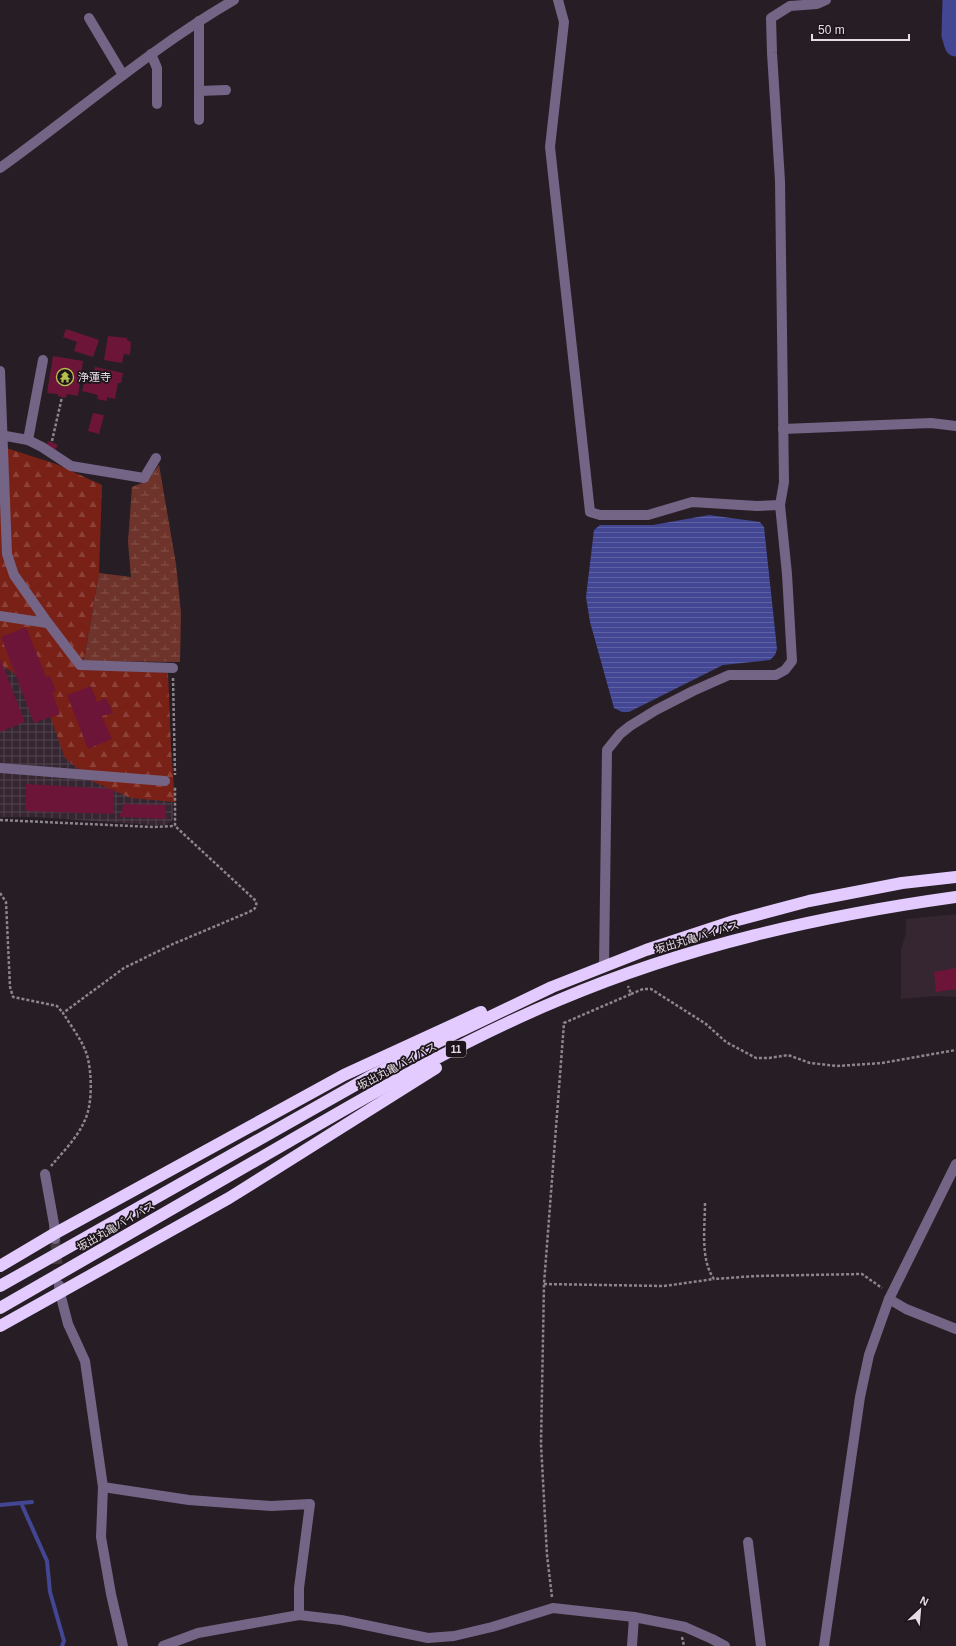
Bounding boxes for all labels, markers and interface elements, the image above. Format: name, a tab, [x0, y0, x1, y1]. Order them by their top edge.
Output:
scale bar	[812, 16, 909, 42]
text: 50 m	[818, 23, 845, 37]
temple icon: 浄蓮寺	[55, 367, 75, 387]
place label: 浄蓮寺	[78, 371, 111, 383]
street label: 坂出丸亀バイパス	[653, 918, 741, 956]
street label: 坂出丸亀バイパス	[355, 1040, 439, 1092]
road number: 11	[446, 1041, 466, 1057]
street label: 坂出丸亀バイパス	[75, 1199, 157, 1253]
north arrow	[900, 1590, 940, 1630]
text: N	[918, 1594, 931, 1608]

